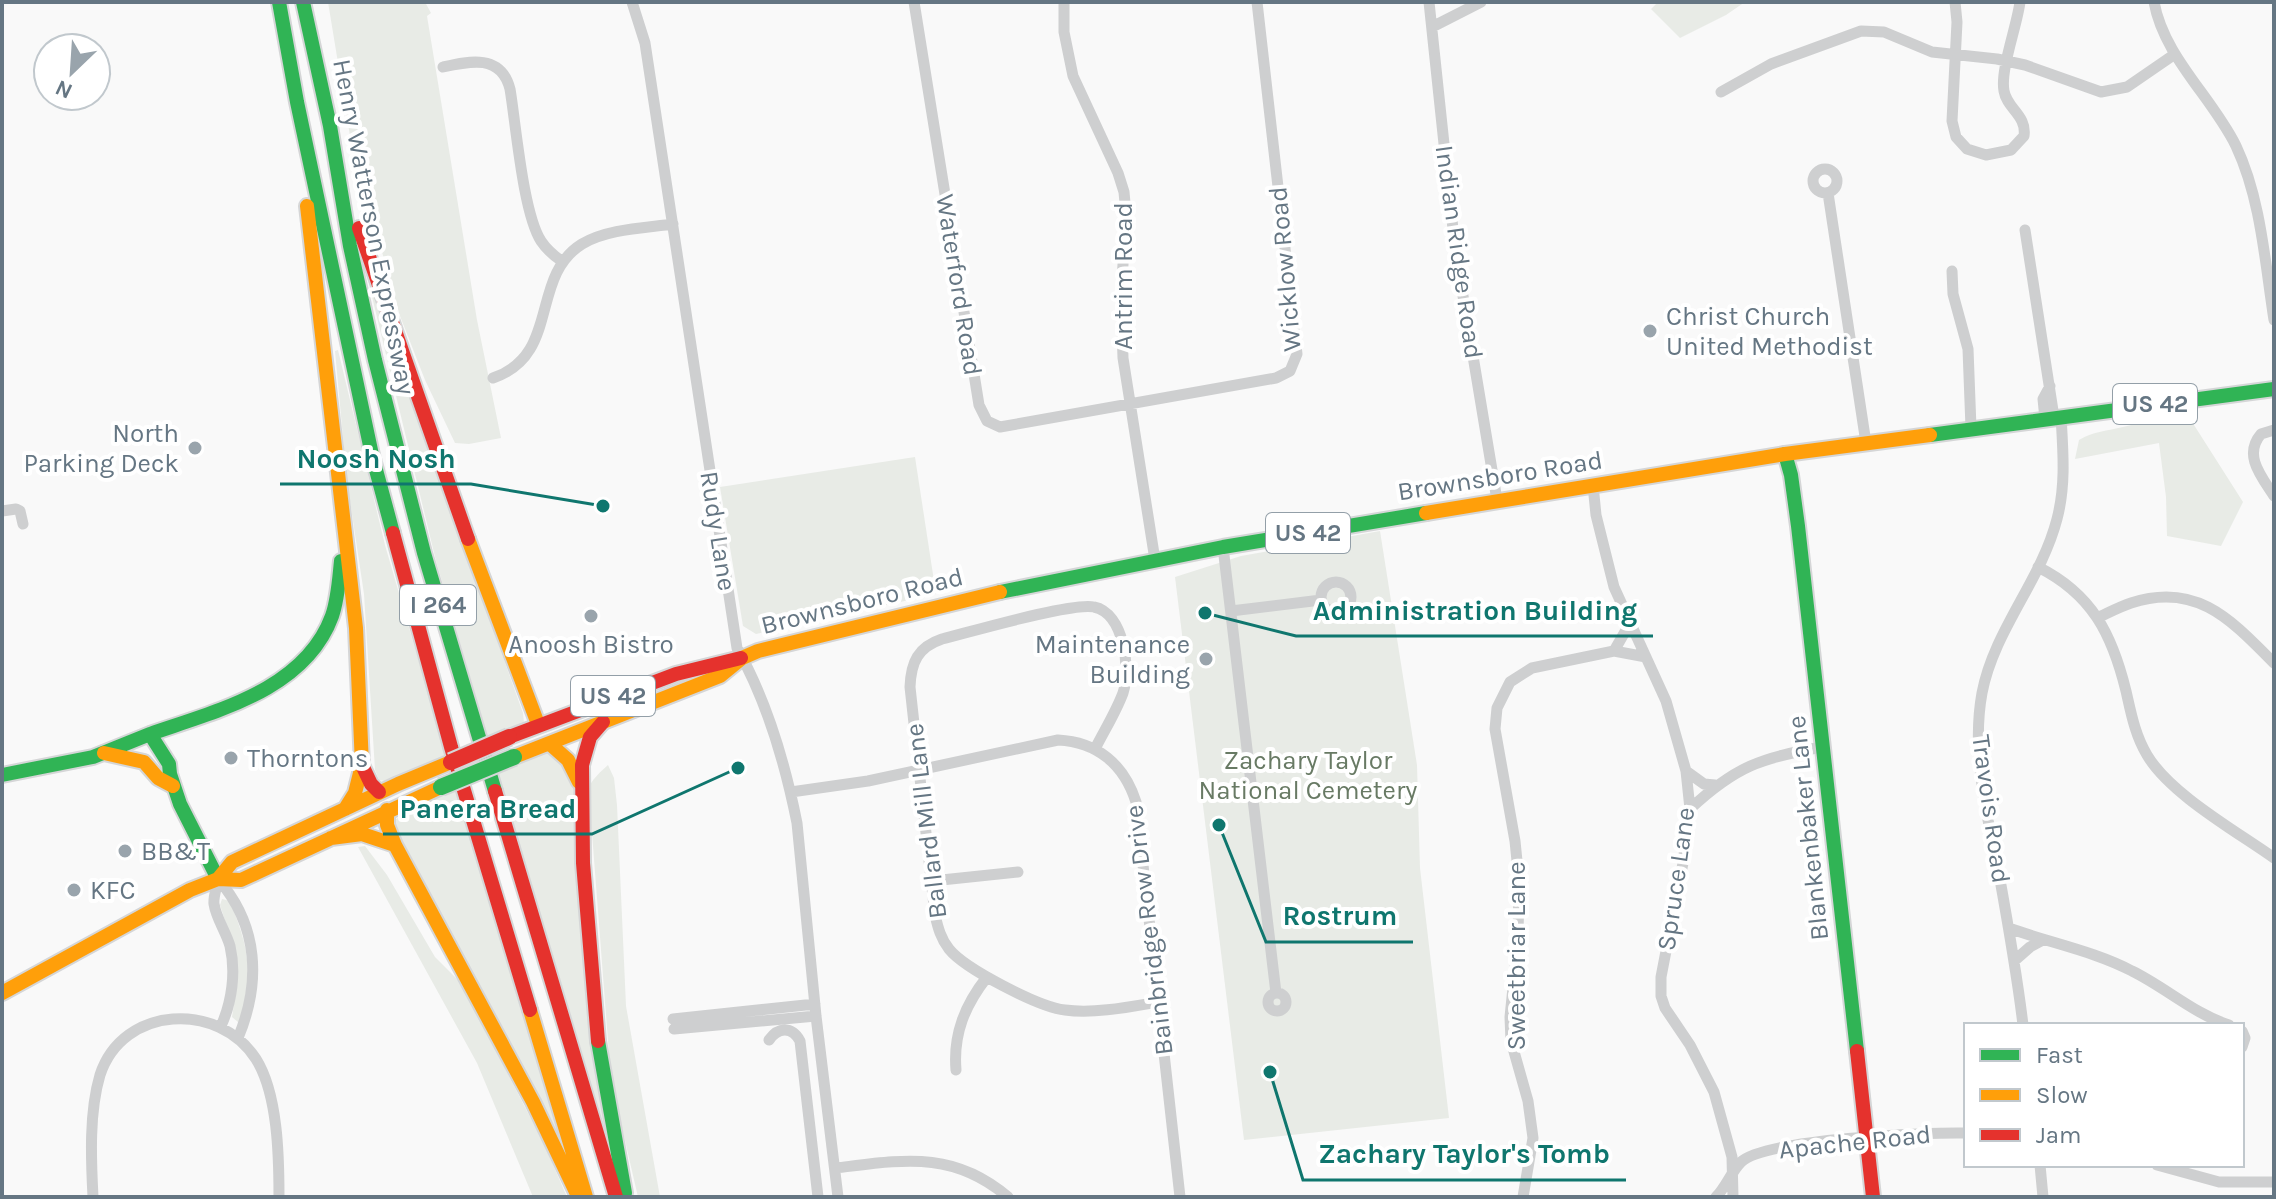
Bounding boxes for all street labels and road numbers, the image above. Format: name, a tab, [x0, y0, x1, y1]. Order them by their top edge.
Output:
street label: Henry Watterson Expressway	[326, 57, 422, 397]
street label: Indian Ridge Road	[1429, 143, 1489, 361]
street label: Wicklow Road	[1262, 185, 1308, 353]
street label: Waterford Road	[929, 192, 989, 378]
street label: Antrim Road	[1108, 202, 1139, 350]
road number: US 42	[2113, 384, 2197, 424]
street label: Brownsboro Road	[1395, 444, 1605, 508]
street label: Rudy Lane	[693, 469, 743, 593]
road number: US 42	[1266, 513, 1350, 553]
street label: Brownsboro Road	[758, 561, 966, 641]
road number: I 264	[400, 585, 476, 625]
road number: US 42	[571, 676, 655, 716]
street label: Blankenbaker Lane	[1781, 714, 1835, 942]
street label: Ballard Mill Lane	[899, 722, 953, 920]
street label: Travois Road	[1965, 733, 2017, 885]
street label: Bainbridge Row Drive	[1118, 803, 1180, 1057]
street label: Spruce Lane	[1651, 805, 1701, 953]
street label: Sweetbriar Lane	[1501, 862, 1532, 1050]
street label: Apache Road	[1777, 1119, 1933, 1165]

